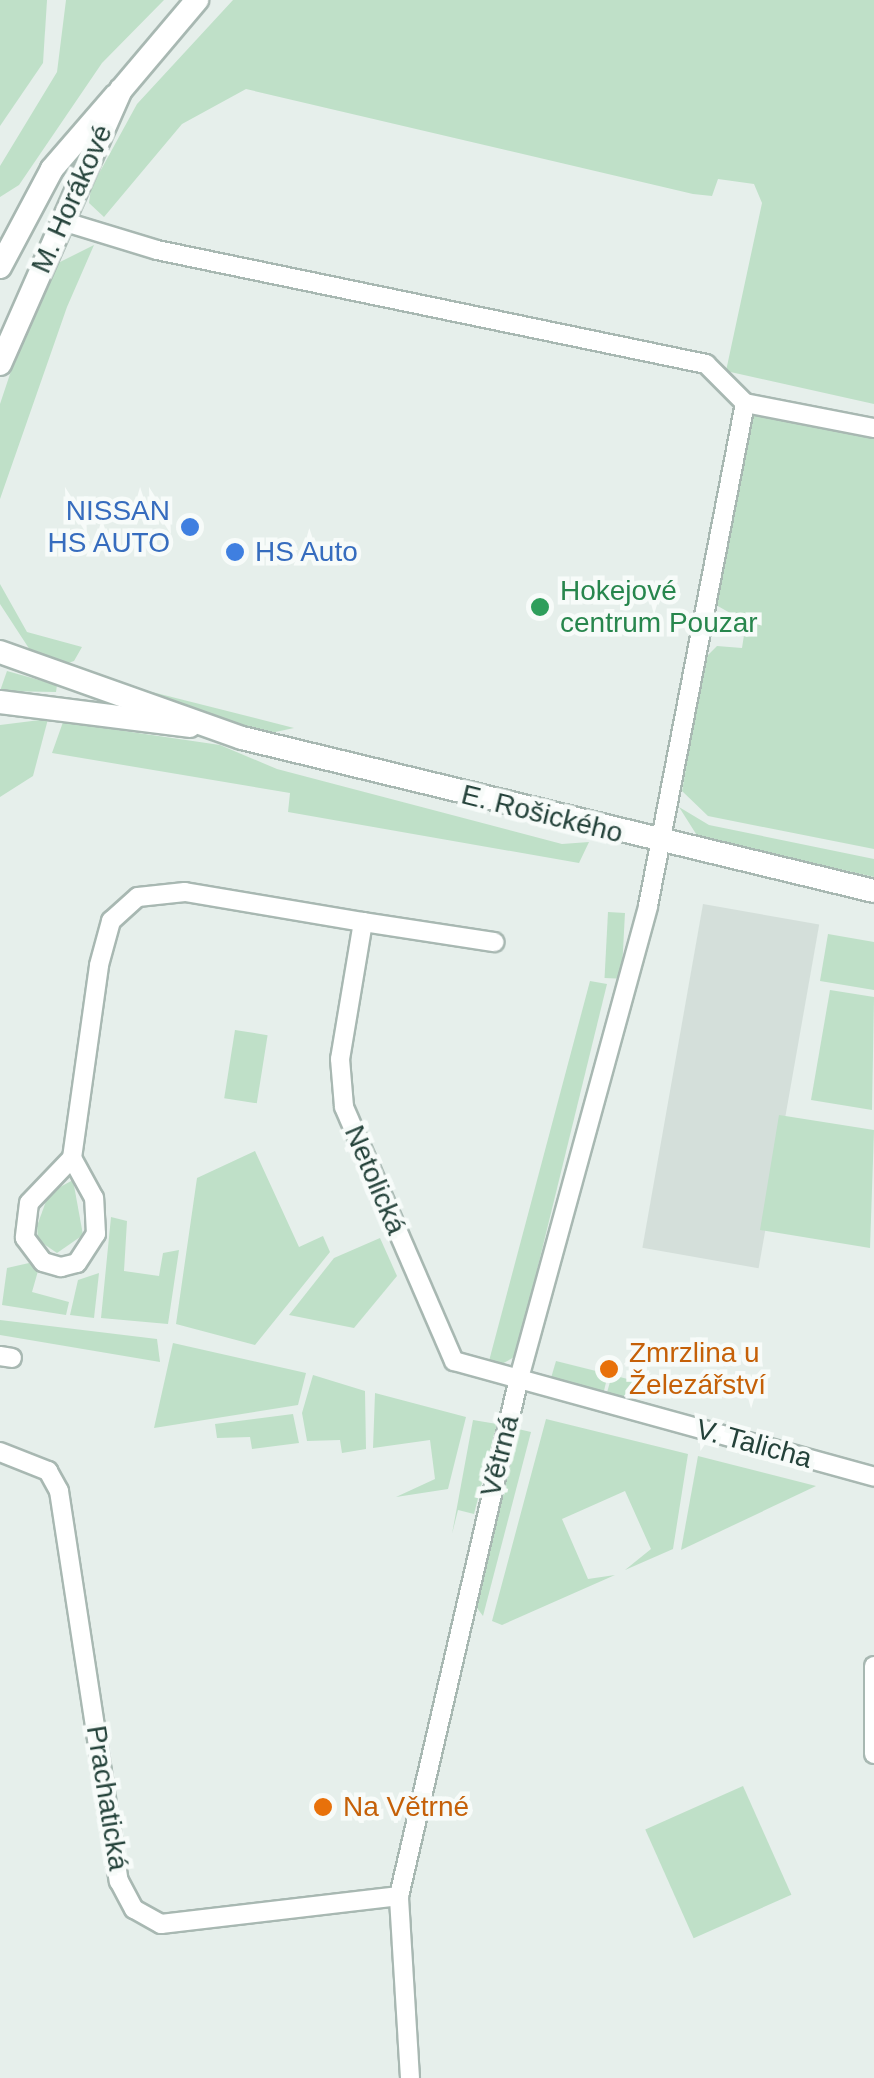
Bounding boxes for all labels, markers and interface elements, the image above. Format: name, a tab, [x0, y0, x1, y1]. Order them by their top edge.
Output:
street label: M. Horákové	[24, 120, 120, 278]
place label: NISSAN HS AUTO	[46, 494, 170, 560]
marker: NISSAN HS AUTO	[179, 516, 201, 538]
place label: HS Auto	[255, 535, 359, 569]
marker: HS Auto	[224, 541, 246, 563]
place label: Hokejové centrum Pouzar	[560, 574, 758, 640]
marker: Hokejové centrum Pouzar	[529, 596, 551, 618]
street label: E. Rošického	[458, 778, 626, 850]
street label: Netolická	[337, 1120, 413, 1240]
place label: Zmrzlina u Železářství	[629, 1336, 766, 1402]
marker: Zmrzlina u Železářství	[598, 1358, 620, 1380]
street label: Větrná	[474, 1412, 526, 1500]
street label: V. Talicha	[692, 1412, 816, 1476]
street label: Prachatická	[79, 1723, 135, 1873]
place label: Na Větrné	[343, 1790, 469, 1824]
marker: Na Větrné	[312, 1796, 334, 1818]

